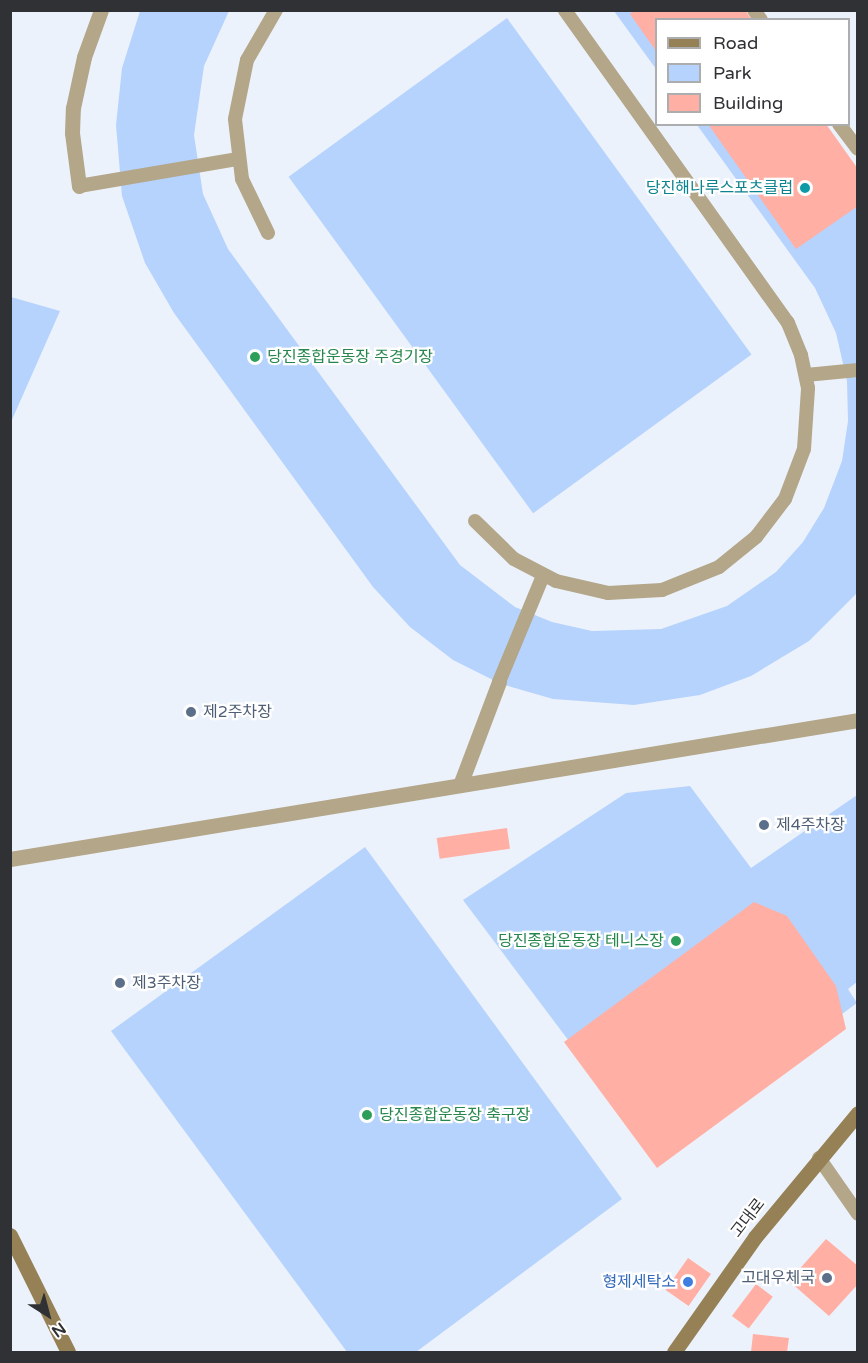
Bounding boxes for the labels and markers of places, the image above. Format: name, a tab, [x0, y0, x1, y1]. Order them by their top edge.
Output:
place label: 당진해나루스포츠클럽	[646, 178, 793, 198]
marker: 당진해나루스포츠클럽	[798, 181, 812, 195]
place label: 당진종합운동장 주경기장	[267, 347, 433, 367]
marker: 당진종합운동장 주경기장	[248, 350, 262, 364]
place label: 제2주차장	[203, 702, 272, 722]
marker: 제2주차장	[184, 705, 198, 719]
place label: 제4주차장	[776, 815, 845, 835]
marker: 제4주차장	[757, 818, 771, 832]
place label: 당진종합운동장 테니스장	[498, 931, 664, 951]
marker: 당진종합운동장 테니스장	[669, 934, 683, 948]
place label: 제3주차장	[132, 973, 201, 993]
marker: 제3주차장	[113, 976, 127, 990]
place label: 당진종합운동장 축구장	[379, 1105, 530, 1125]
marker: 당진종합운동장 축구장	[360, 1108, 374, 1122]
place label: 고대우체국	[741, 1268, 815, 1288]
marker: 고대우체국	[820, 1271, 834, 1285]
place label: 형제세탁소	[602, 1272, 676, 1292]
marker: 형제세탁소	[681, 1275, 695, 1289]

